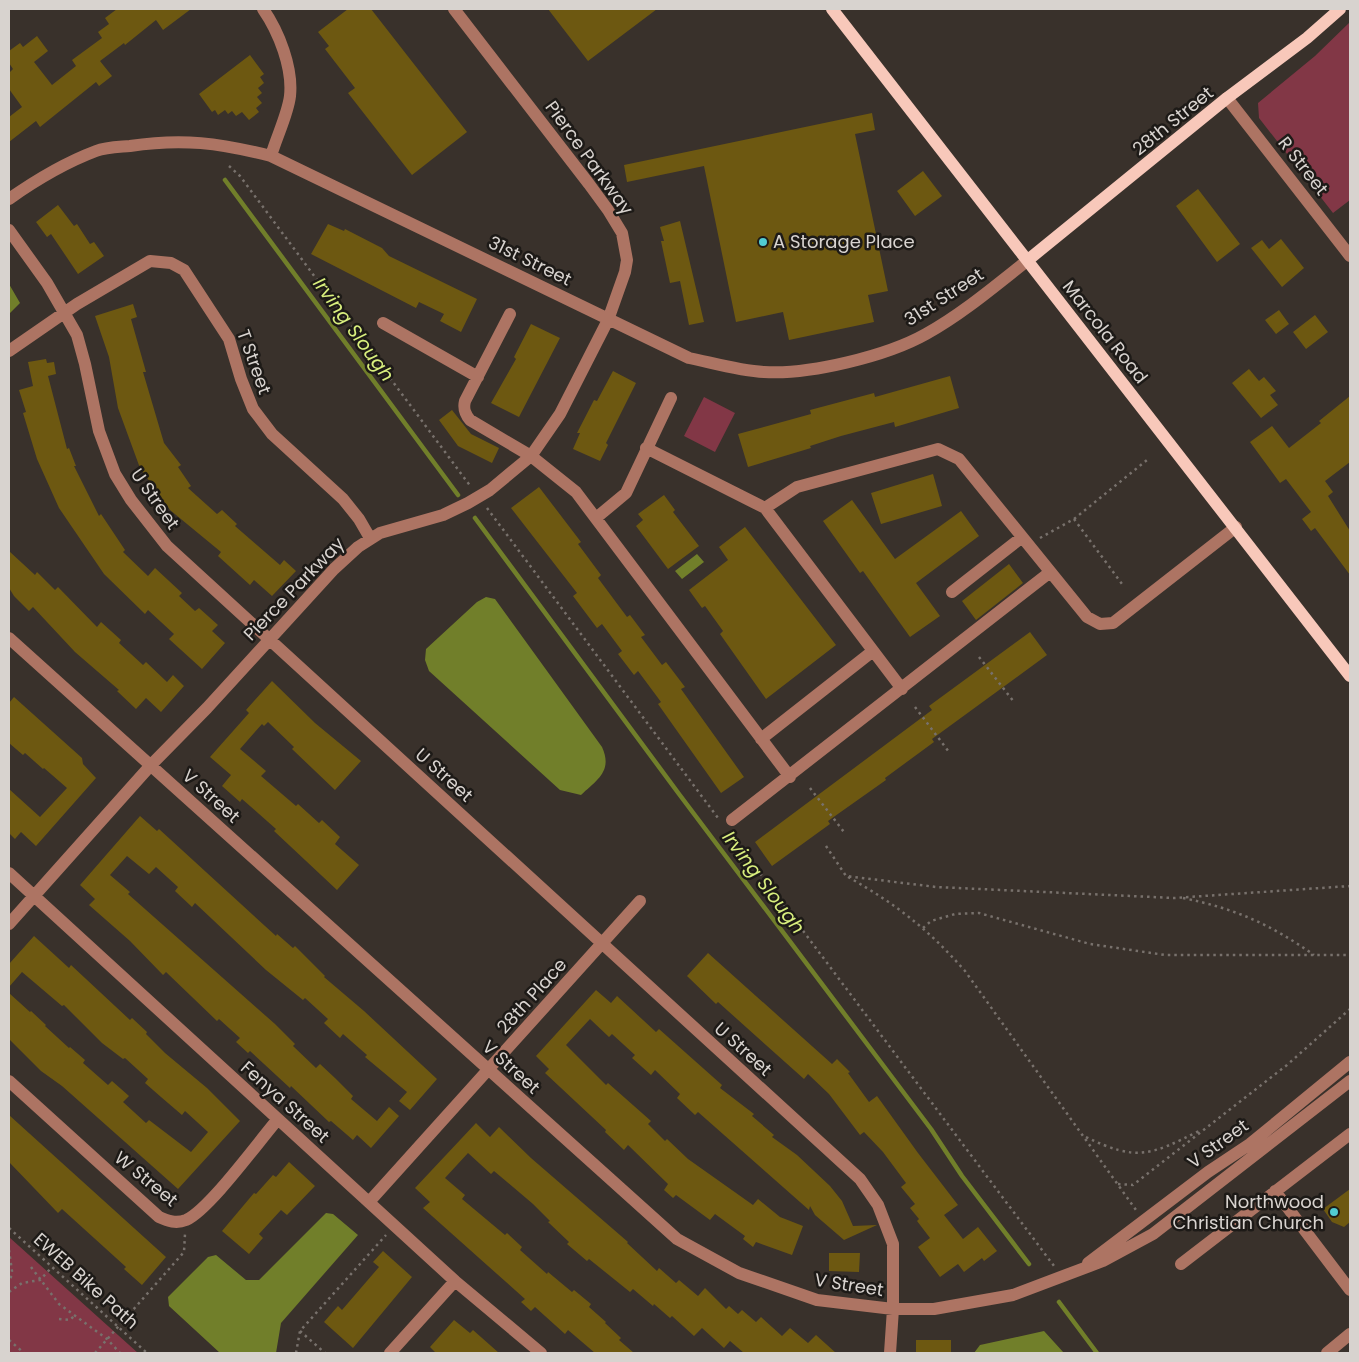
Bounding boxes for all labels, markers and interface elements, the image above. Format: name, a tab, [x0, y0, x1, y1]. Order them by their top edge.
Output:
street label: 28th Street	[1127, 80, 1218, 161]
street label: Pierce Parkway	[540, 96, 639, 220]
street label: R Street	[1272, 131, 1334, 200]
place label: A Storage Place	[773, 229, 915, 254]
street label: 31st Street	[484, 230, 576, 291]
marker: A Storage Place	[757, 236, 769, 248]
street label: 31st Street	[899, 262, 988, 332]
water label: Irving Slough	[307, 272, 401, 387]
street label: Marcola Road	[1057, 275, 1154, 389]
street label: T Street	[231, 326, 278, 398]
street label: U Street	[125, 463, 186, 534]
street label: Pierce Parkway	[238, 531, 350, 646]
street label: U Street	[410, 742, 479, 807]
street label: V Street	[177, 763, 246, 828]
water label: Irving Slough	[716, 825, 811, 939]
street label: 28th Place	[491, 952, 572, 1039]
street label: U Street	[709, 1016, 778, 1081]
street label: V Street	[477, 1034, 546, 1099]
street label: Fenya Street	[236, 1055, 335, 1148]
street label: V Street	[1182, 1113, 1253, 1174]
street label: W Street	[109, 1145, 183, 1212]
place label: Northwood Christian Church	[1172, 1189, 1324, 1235]
marker: Northwood Christian Church	[1328, 1206, 1340, 1218]
street label: EWEB Bike Path	[28, 1227, 144, 1334]
street label: V Street	[813, 1267, 885, 1302]

